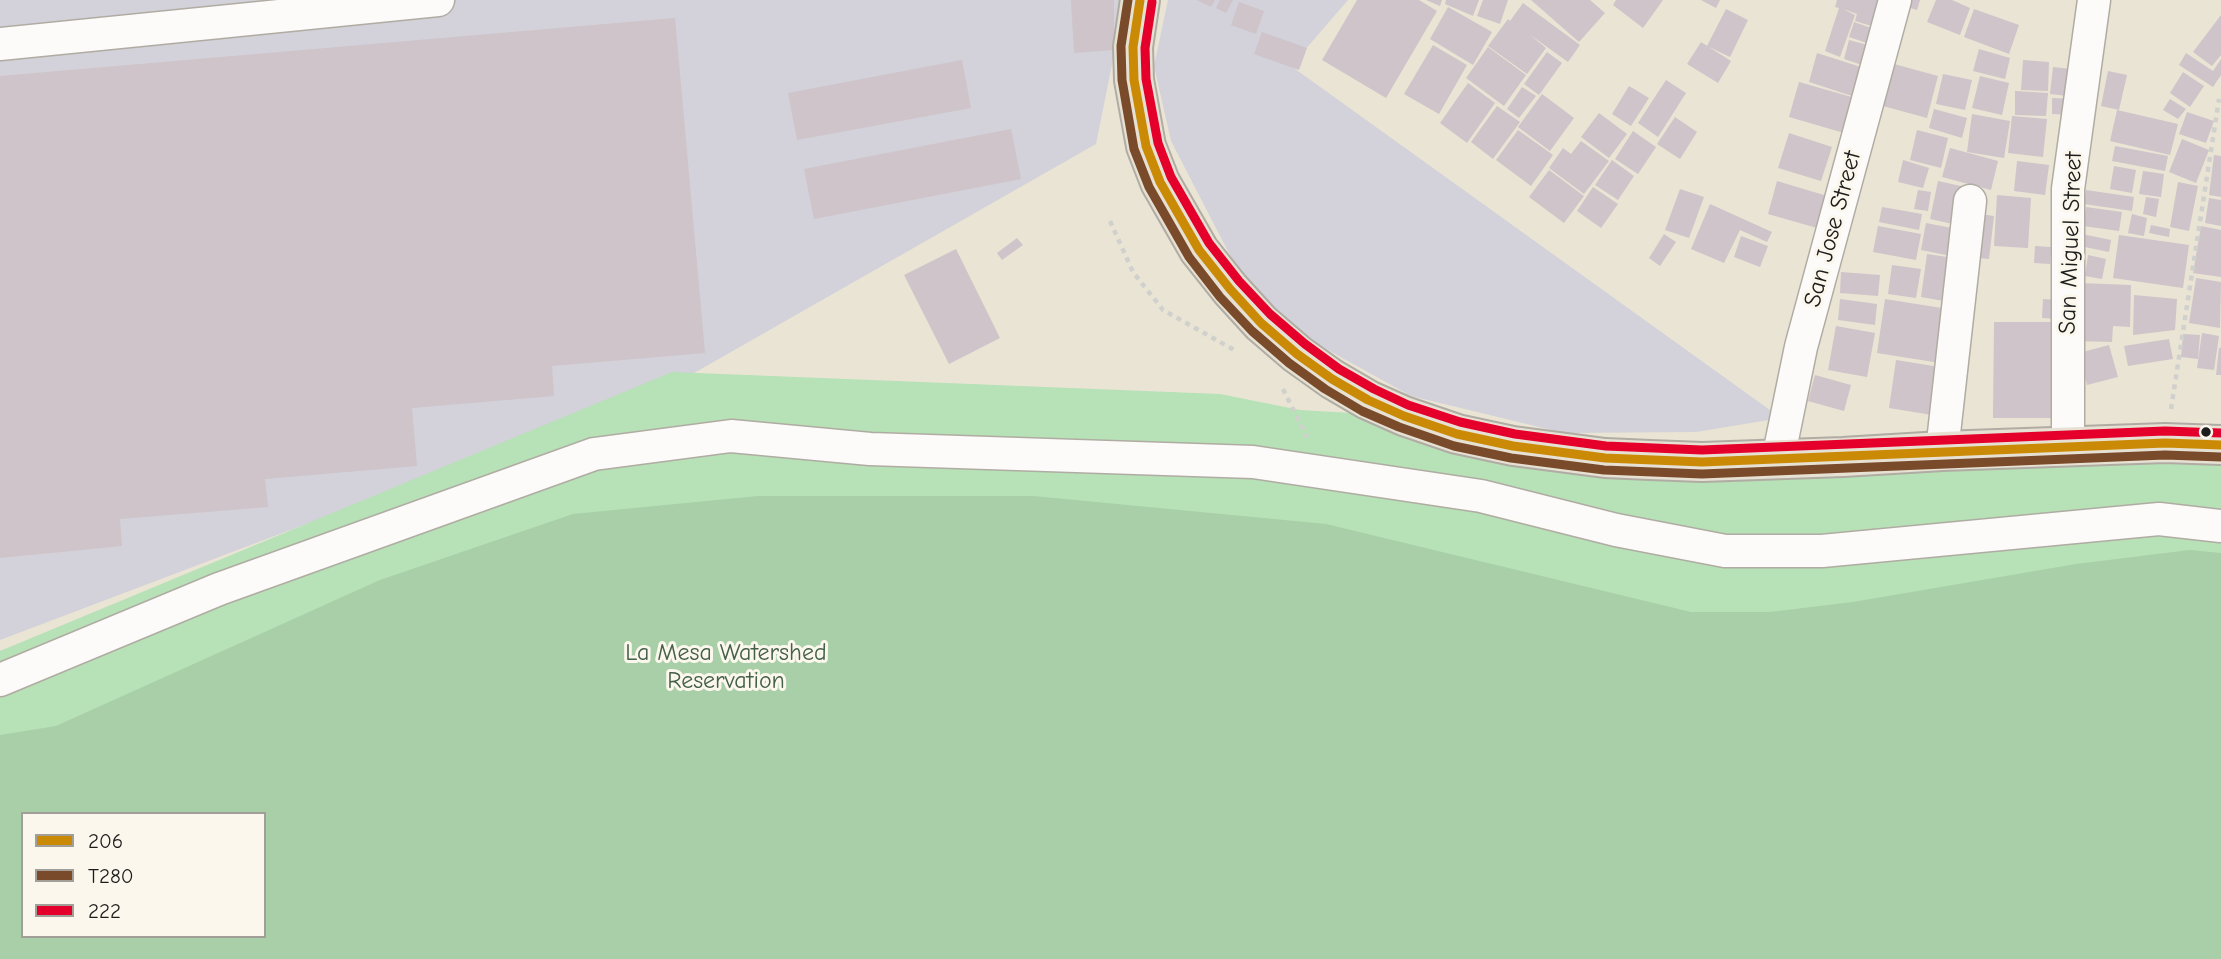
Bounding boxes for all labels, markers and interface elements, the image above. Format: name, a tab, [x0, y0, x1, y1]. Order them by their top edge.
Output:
street label: San Jose Street	[1798, 148, 1868, 310]
street label: San Miguel Street	[2053, 151, 2089, 335]
unlabelled marker	[2199, 425, 2213, 439]
park label: La Mesa Watershed Reservation	[625, 639, 827, 695]
legend	[21, 812, 266, 938]
text: 206	[88, 829, 123, 853]
text: T280	[88, 864, 134, 888]
text: 222	[88, 899, 121, 923]

